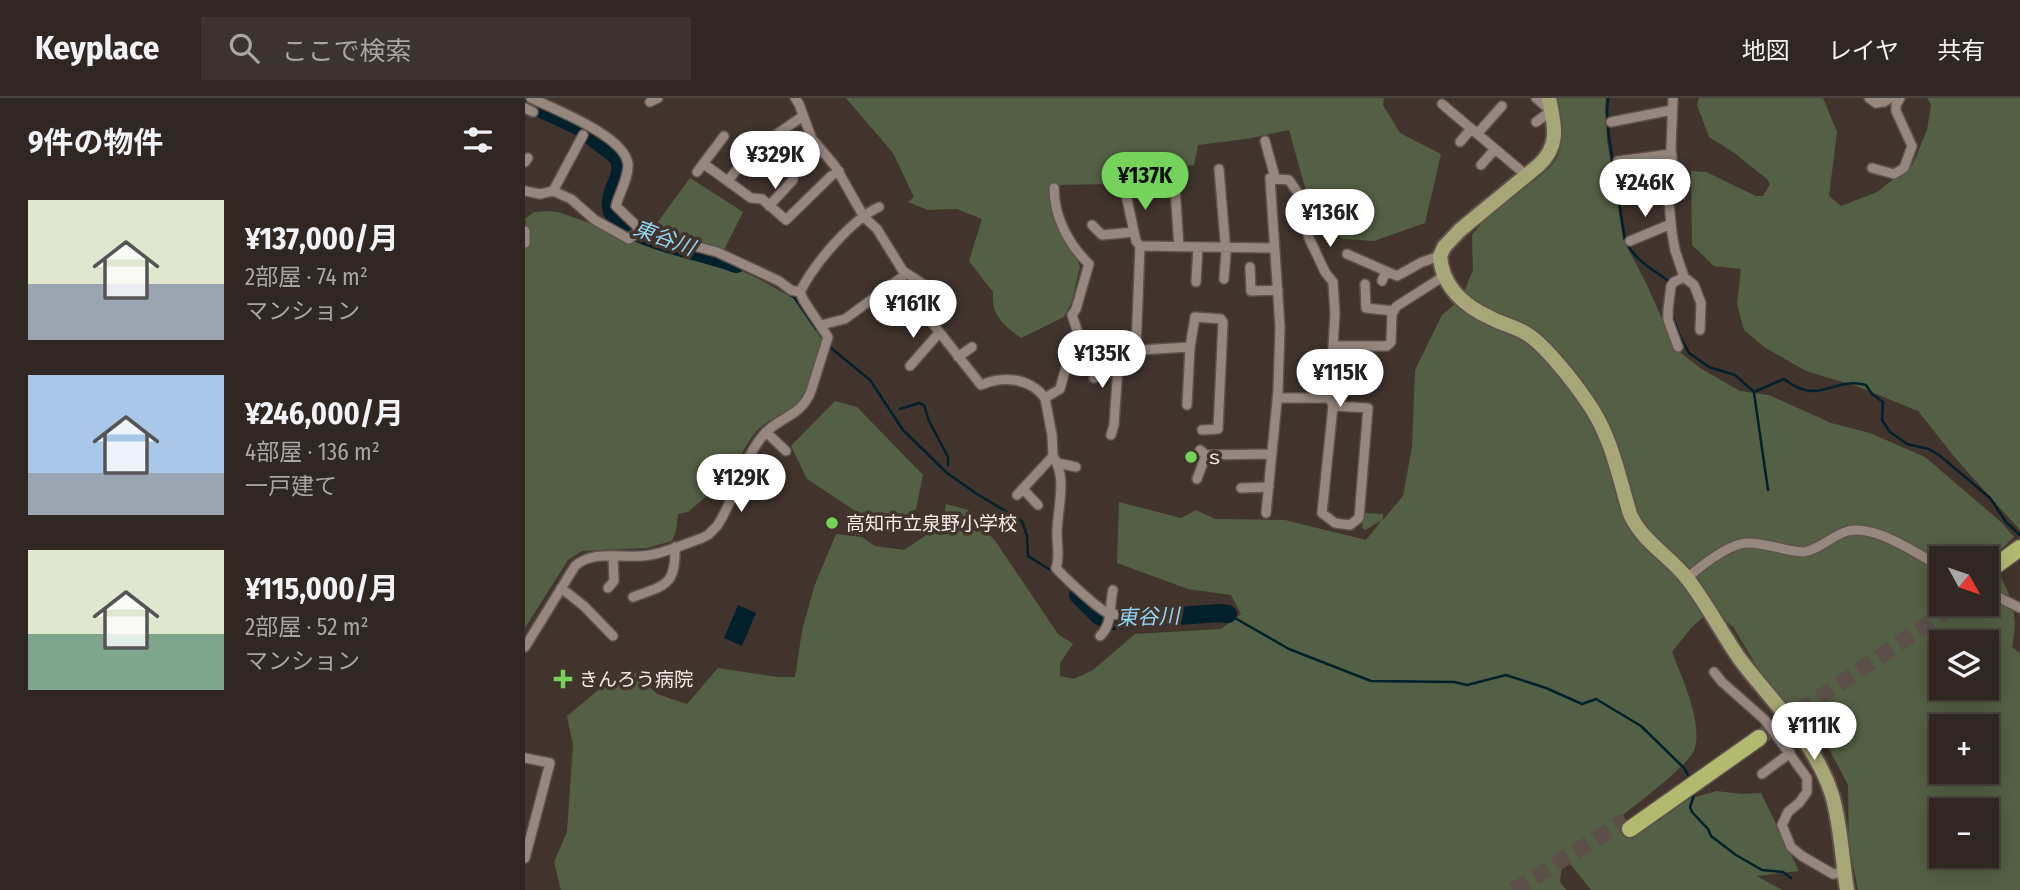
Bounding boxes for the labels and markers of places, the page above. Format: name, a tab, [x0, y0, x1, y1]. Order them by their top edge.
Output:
pin: ¥329K	[726, 132, 824, 191]
pin: ¥137K	[1096, 152, 1194, 212]
pin: ¥246K	[1596, 159, 1694, 219]
pin: ¥136K	[1281, 190, 1379, 249]
pin: ¥161K	[864, 280, 962, 340]
pin: ¥135K	[1053, 330, 1151, 390]
pin: ¥115K	[1291, 350, 1389, 409]
place label: ｓ	[1205, 446, 1224, 469]
marker: ｓ	[1183, 449, 1199, 465]
pin: ¥129K	[692, 454, 790, 514]
place label: 高知市立泉野小学校	[846, 512, 1017, 535]
marker: 高知市立泉野小学校	[824, 515, 840, 531]
place label: きんろう病院	[579, 668, 693, 691]
marker: きんろう病院	[553, 669, 573, 689]
pin: ¥111K	[1765, 702, 1863, 762]

